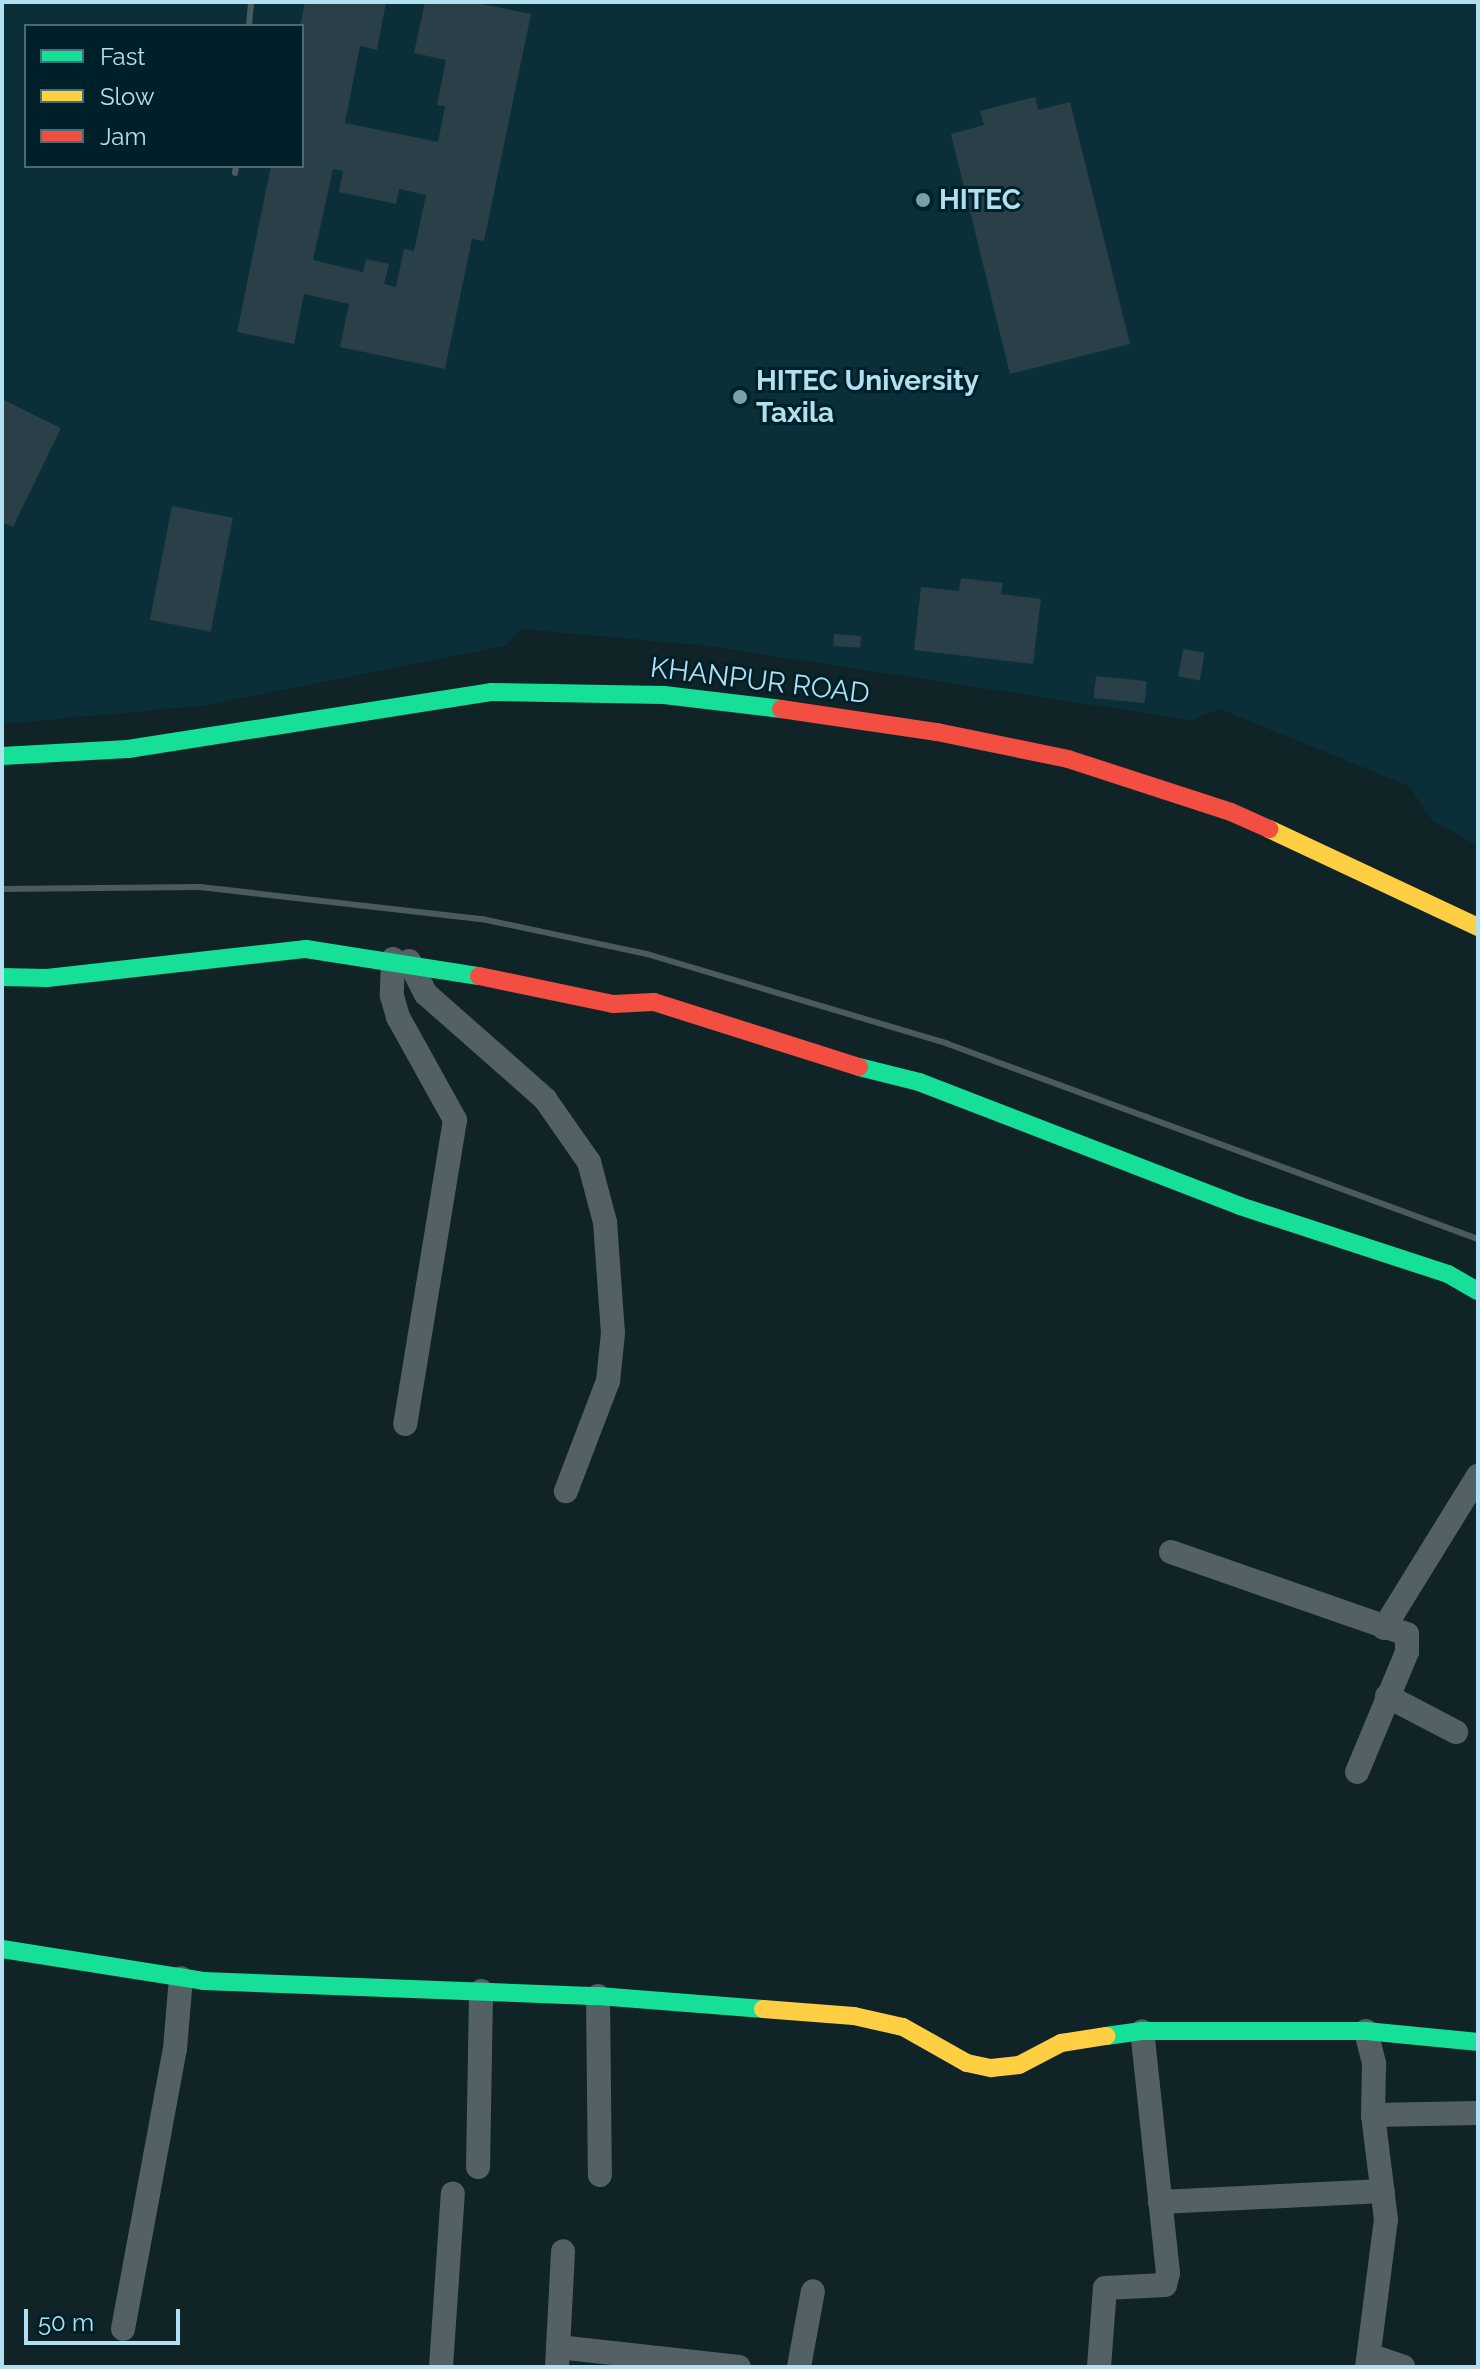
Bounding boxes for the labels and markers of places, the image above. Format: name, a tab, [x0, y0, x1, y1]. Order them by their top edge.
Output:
place label: HITEC	[939, 183, 1021, 217]
marker: HITEC	[914, 191, 932, 209]
place label: HITEC University Taxila	[756, 364, 979, 430]
marker: HITEC University Taxila	[731, 388, 749, 406]

